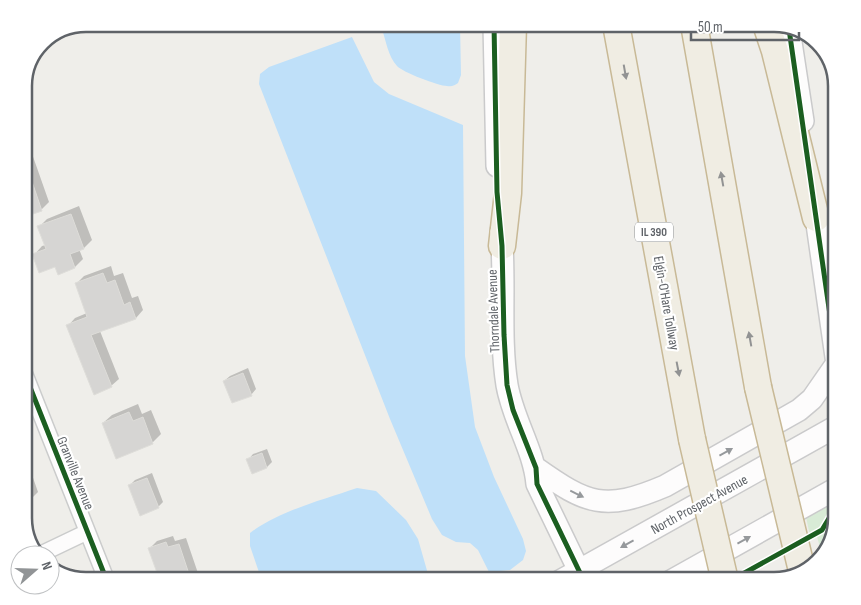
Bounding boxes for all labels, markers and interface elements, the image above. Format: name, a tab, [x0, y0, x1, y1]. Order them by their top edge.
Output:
scale bar	[691, 10, 798, 42]
text: 50 m	[698, 18, 723, 37]
one-way arrow	[621, 64, 629, 80]
one-way arrow	[717, 170, 725, 186]
road number: IL 390	[635, 222, 673, 242]
street label: Elgin-O'Hare Tollway	[650, 255, 683, 352]
street label: Thorndale Avenue	[484, 269, 503, 353]
one-way arrow	[745, 330, 753, 346]
one-way arrow	[675, 362, 683, 378]
street label: Granville Avenue	[53, 434, 98, 512]
one-way arrow	[719, 447, 733, 456]
street label: North Prospect Avenue	[648, 471, 751, 538]
one-way arrow	[570, 490, 584, 498]
one-way arrow	[737, 536, 751, 544]
one-way arrow	[619, 540, 634, 548]
north arrow	[10, 545, 60, 595]
text: N	[37, 559, 56, 572]

